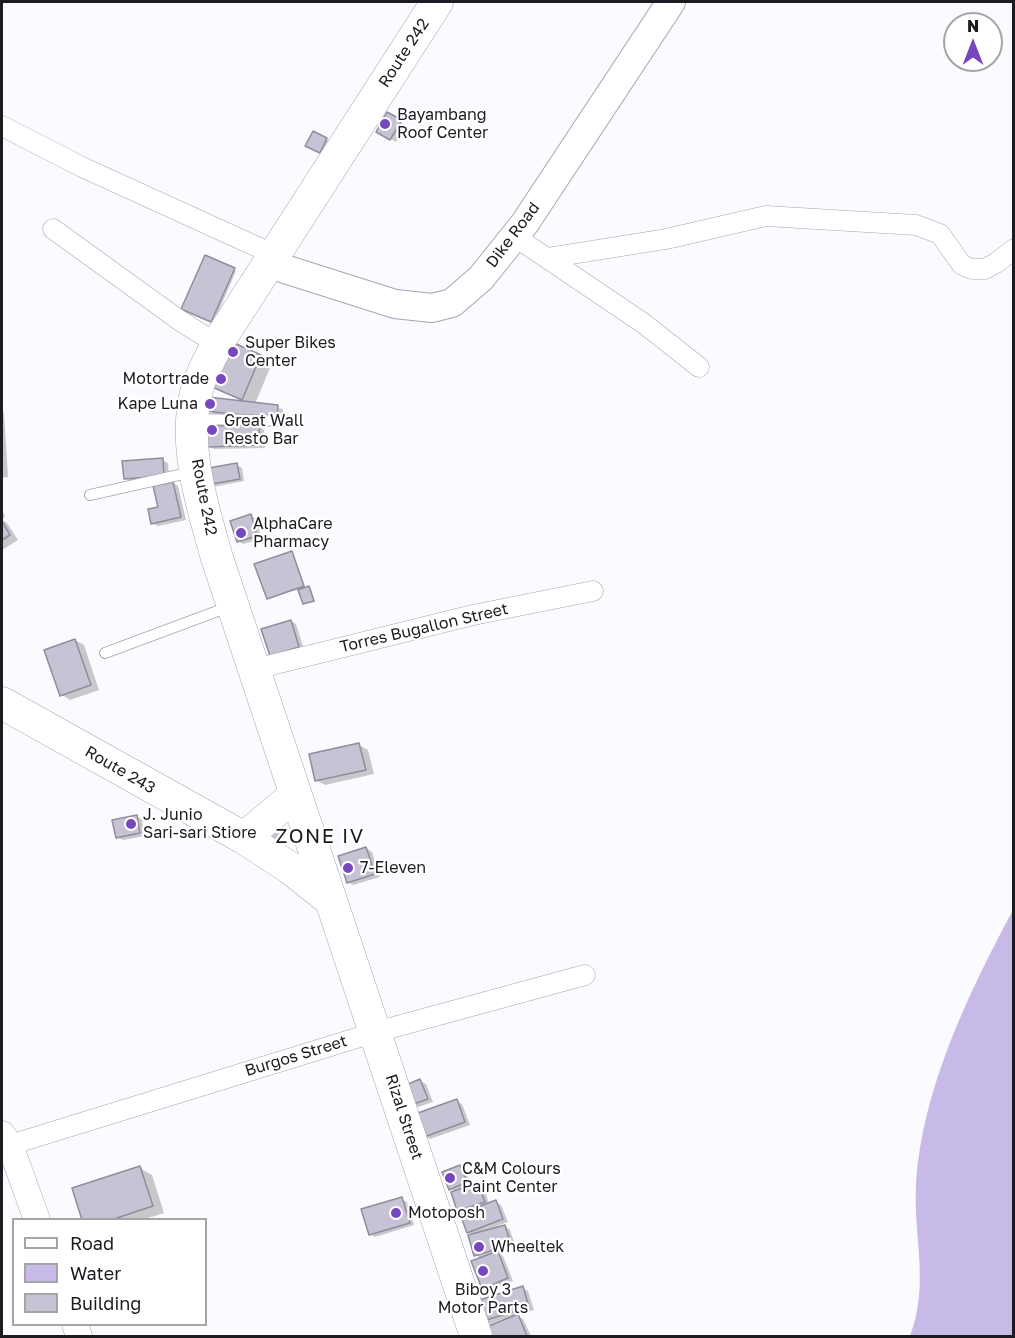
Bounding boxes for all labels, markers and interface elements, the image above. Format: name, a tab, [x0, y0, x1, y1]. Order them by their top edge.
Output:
north arrow	[943, 12, 1003, 72]
street label: Route 242	[375, 15, 433, 91]
text: N	[967, 16, 979, 36]
place label: Bayambang Roof Center	[397, 105, 488, 143]
marker: Bayambang Roof Center	[378, 117, 392, 131]
street label: Dike Road	[482, 199, 544, 271]
place label: Super Bikes Center	[245, 333, 336, 371]
marker: Super Bikes Center	[226, 345, 240, 359]
place label: Motortrade	[122, 369, 209, 389]
marker: Motortrade	[214, 372, 228, 386]
place label: Kape Luna	[118, 394, 198, 414]
marker: Kape Luna	[203, 397, 217, 411]
place label: Great Wall Resto Bar	[224, 411, 304, 449]
marker: Great Wall Resto Bar	[205, 423, 219, 437]
street label: Route 242	[187, 457, 221, 537]
place label: AlphaCare Pharmacy	[253, 514, 333, 552]
marker: AlphaCare Pharmacy	[234, 526, 248, 540]
street label: Torres Bugallon Street	[338, 599, 510, 657]
street label: Route 243	[81, 742, 159, 798]
place label: J. Junio Sari-sari Stiore	[143, 805, 257, 843]
marker: J. Junio Sari-sari Stiore	[124, 817, 138, 831]
district label: ZONE IV	[275, 825, 365, 849]
place label: 7-Eleven	[360, 858, 426, 878]
marker: 7-Eleven	[341, 861, 355, 875]
street label: Burgos Street	[243, 1031, 349, 1081]
street label: Rizal Street	[381, 1072, 427, 1162]
place label: C&M Colours Paint Center	[462, 1159, 561, 1197]
marker: C&M Colours Paint Center	[443, 1171, 457, 1185]
place label: Motoposh	[408, 1203, 485, 1223]
marker: Motoposh	[389, 1206, 403, 1220]
legend	[12, 1218, 207, 1326]
text: Road	[70, 1232, 114, 1254]
place label: Wheeltek	[491, 1237, 564, 1257]
marker: Wheeltek	[472, 1240, 486, 1254]
text: Water	[70, 1262, 121, 1284]
marker: Biboy 3 Motor Parts	[476, 1264, 490, 1278]
place label: Biboy 3 Motor Parts	[438, 1280, 528, 1318]
text: Building	[70, 1292, 141, 1314]

